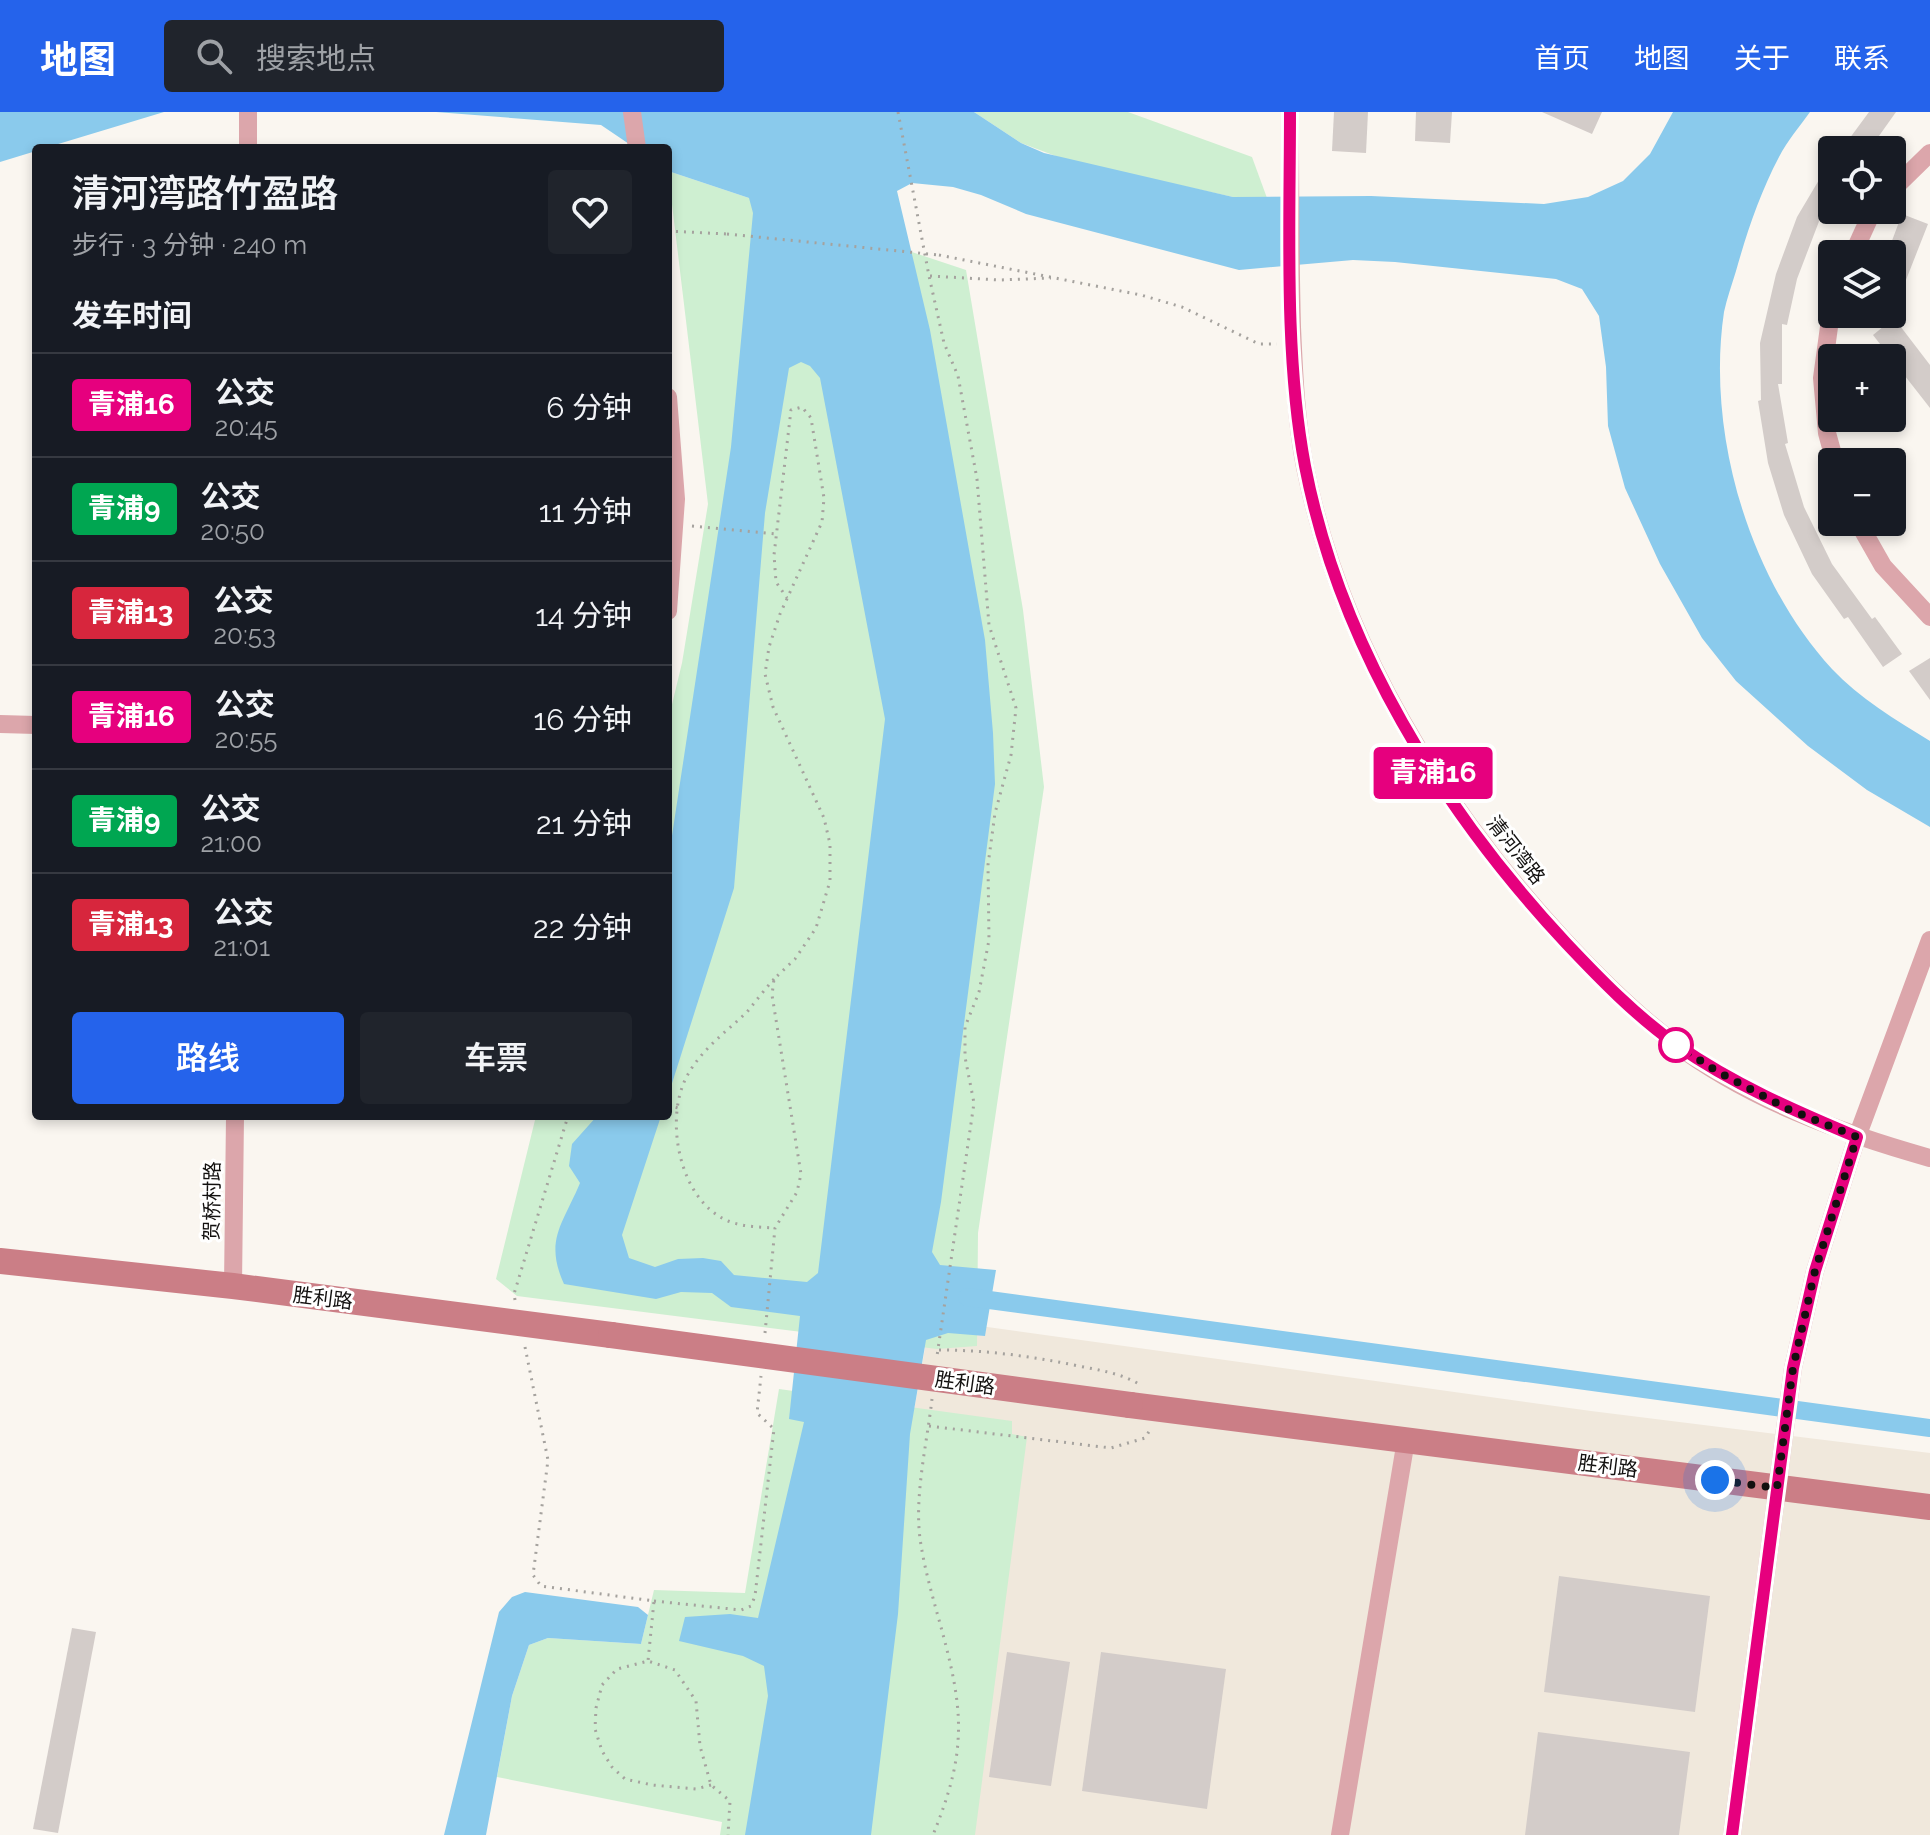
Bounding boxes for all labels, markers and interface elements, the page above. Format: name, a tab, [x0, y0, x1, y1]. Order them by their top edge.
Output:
search box	[164, 20, 724, 92]
icon: search	[192, 34, 236, 78]
text: 地图	[40, 37, 116, 82]
text: 搜索地点	[256, 41, 376, 76]
text: 首页	[1534, 42, 1590, 75]
text: 地图	[1634, 42, 1690, 75]
text: 关于	[1734, 42, 1790, 75]
text: 联系	[1834, 42, 1890, 75]
map controls	[1818, 136, 1906, 536]
button: locate	[1818, 136, 1906, 224]
button: heart	[548, 170, 632, 254]
text: 清河湾路竹盈路	[72, 171, 338, 216]
text: 步行 · 3 分钟 · 240 m	[72, 230, 307, 260]
button: layers	[1818, 240, 1906, 328]
text: 发车时间	[72, 298, 192, 333]
button: +	[1818, 344, 1906, 432]
text: 公交	[215, 375, 275, 410]
text: 青浦16	[88, 388, 175, 421]
text: 6 分钟	[546, 390, 632, 425]
text: 20:45	[215, 412, 278, 442]
button: −	[1818, 448, 1906, 536]
text: 公交	[201, 479, 261, 514]
text: 青浦9	[88, 492, 161, 525]
text: 11 分钟	[539, 494, 632, 529]
text: 20:50	[201, 516, 265, 546]
text: 公交	[213, 583, 273, 618]
text: 青浦13	[88, 596, 173, 629]
text: 14 分钟	[535, 598, 632, 633]
text: 20:53	[213, 620, 276, 650]
text: 公交	[215, 687, 275, 722]
text: 青浦16	[88, 700, 175, 733]
text: 16 分钟	[533, 702, 632, 737]
text: 20:55	[215, 724, 278, 754]
line badge: 青浦16	[1377, 747, 1489, 799]
text: 青浦16	[1390, 756, 1476, 789]
text: 公交	[201, 791, 261, 826]
text: 青浦9	[88, 804, 161, 837]
text: 21 分钟	[536, 806, 632, 841]
street label: 清河湾路	[1482, 811, 1550, 889]
text: 21:00	[201, 828, 262, 858]
text: 公交	[213, 895, 273, 930]
text: 青浦13	[88, 908, 173, 941]
text: 22 分钟	[533, 910, 632, 945]
text: 21:01	[213, 932, 270, 962]
button: 路线	[72, 1012, 344, 1104]
button: 车票	[360, 1012, 632, 1104]
unlabelled marker	[1659, 1028, 1693, 1062]
street label: 贺桥村路	[199, 1161, 225, 1241]
street label: 胜利路	[292, 1282, 354, 1314]
street label: 胜利路	[934, 1367, 996, 1399]
street label: 胜利路	[1577, 1450, 1639, 1482]
your location	[1695, 1460, 1735, 1500]

